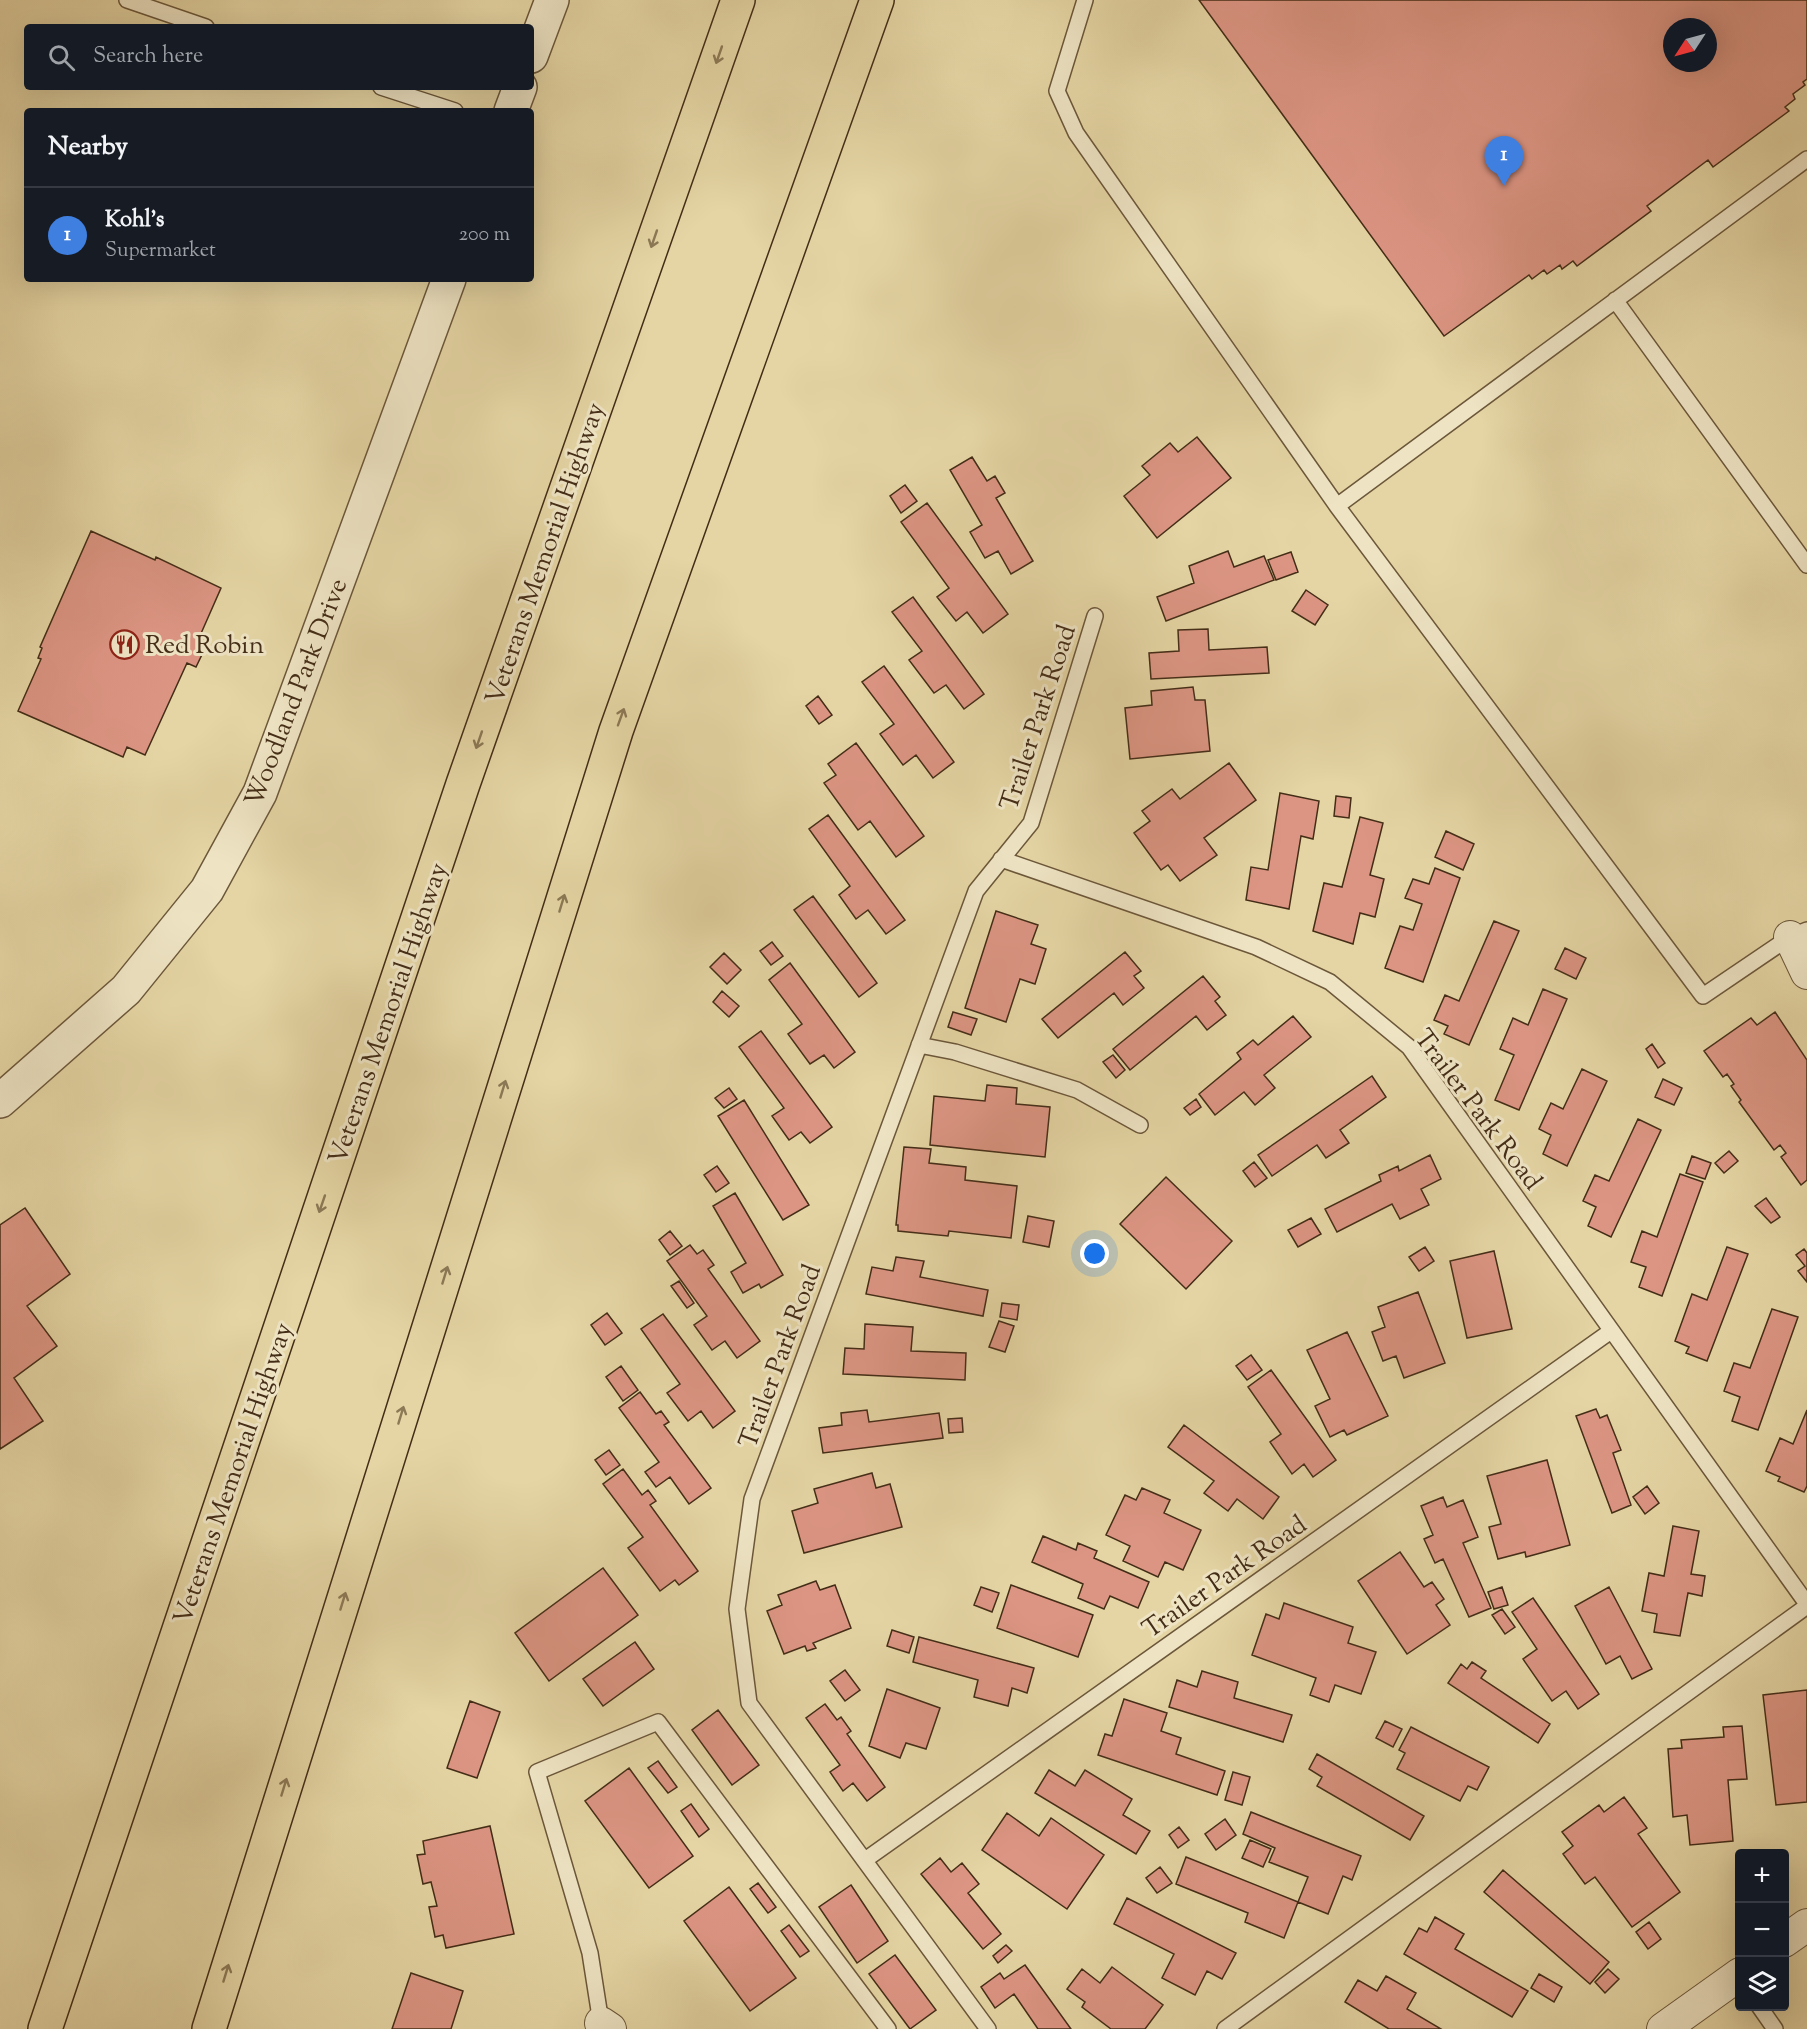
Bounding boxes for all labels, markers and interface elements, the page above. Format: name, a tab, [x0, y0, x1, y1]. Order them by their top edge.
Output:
north arrow	[1663, 18, 1717, 72]
search box	[24, 24, 534, 90]
icon: search	[45, 41, 78, 74]
text: Search here	[93, 41, 203, 73]
one-way arrow	[712, 45, 723, 64]
text: Nearby	[48, 129, 128, 166]
pin: 1	[1484, 136, 1524, 186]
text: Kohl's	[105, 205, 165, 237]
text: 1	[64, 221, 71, 250]
text: 200 m	[459, 221, 510, 250]
one-way arrow	[648, 229, 659, 248]
text: Supermarket	[105, 237, 216, 266]
street label: Veterans Memorial Highway	[477, 398, 615, 710]
street label: Woodland Park Drive	[237, 573, 358, 812]
street label: Trailer Park Road	[992, 620, 1087, 815]
restaurant icon: Red Robin	[108, 628, 140, 660]
place label: Red Robin	[145, 628, 264, 665]
one-way arrow	[616, 708, 627, 727]
one-way arrow	[472, 731, 483, 749]
street label: Veterans Memorial Highway	[320, 858, 458, 1170]
one-way arrow	[557, 894, 568, 913]
street label: Trailer Park Road	[1404, 1022, 1550, 1199]
one-way arrow	[499, 1080, 510, 1099]
one-way arrow	[316, 1194, 327, 1213]
your location	[1080, 1239, 1109, 1268]
street label: Trailer Park Road	[731, 1259, 832, 1454]
one-way arrow	[440, 1266, 451, 1285]
street label: Veterans Memorial Highway	[165, 1318, 303, 1630]
one-way arrow	[396, 1406, 407, 1425]
street label: Trailer Park Road	[1136, 1507, 1315, 1649]
one-way arrow	[338, 1592, 349, 1611]
one-way arrow	[280, 1778, 291, 1797]
map controls	[1735, 1849, 1789, 2011]
button: +	[1735, 1849, 1789, 1903]
button: −	[1735, 1903, 1789, 1957]
button: layers	[1735, 1957, 1789, 2011]
one-way arrow	[221, 1964, 232, 1983]

